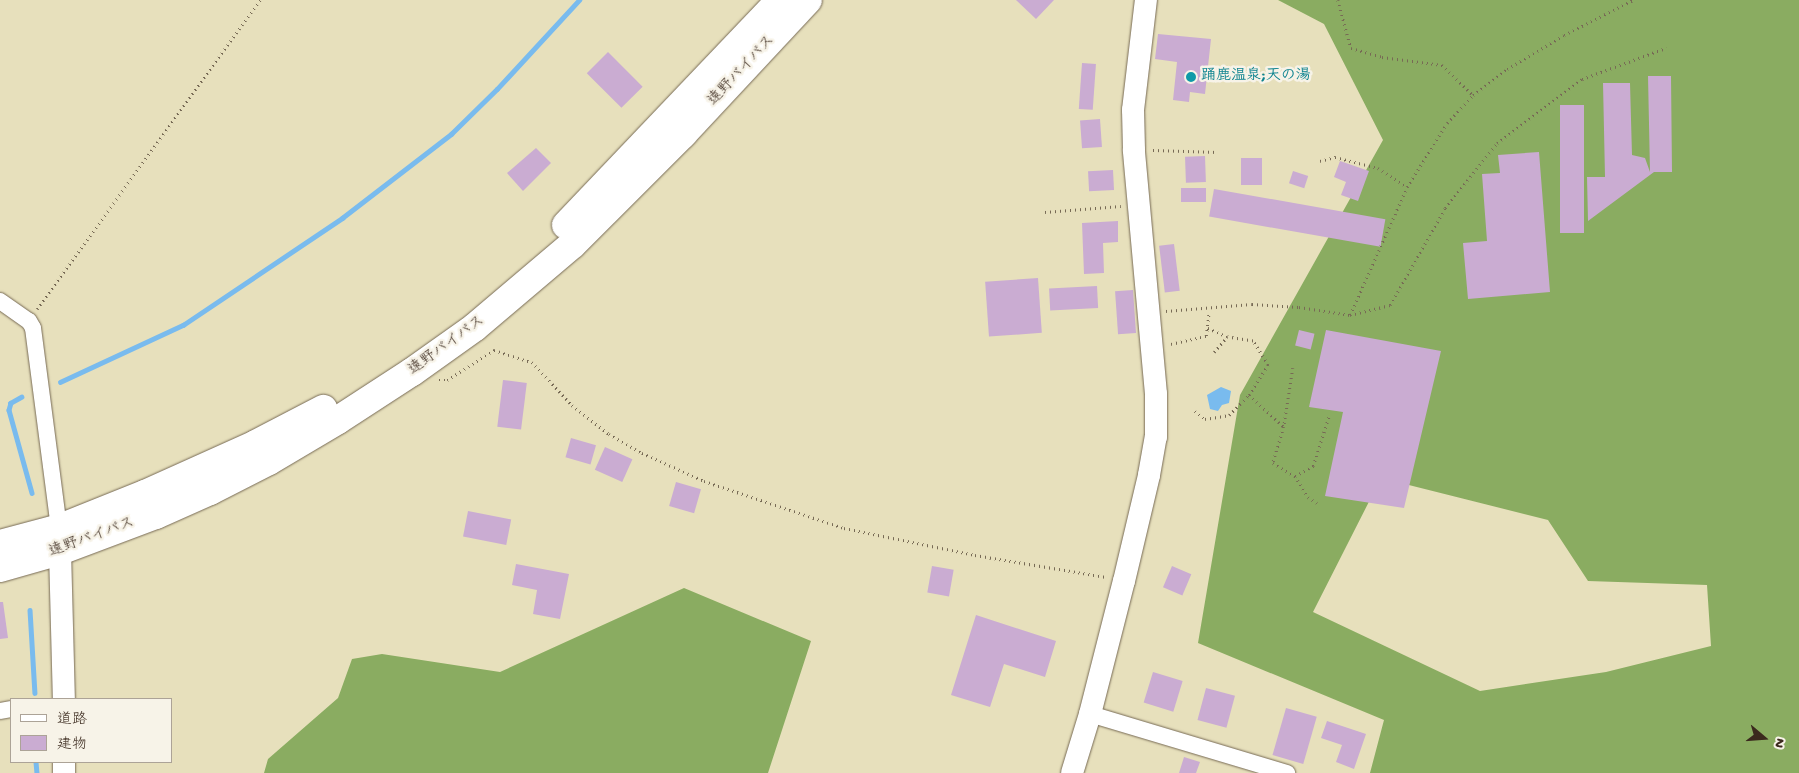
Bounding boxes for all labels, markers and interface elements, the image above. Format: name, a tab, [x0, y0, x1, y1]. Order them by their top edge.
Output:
street label: 遠野バイパス	[705, 32, 779, 110]
place label: 踊鹿温泉;天の湯	[1201, 68, 1311, 86]
marker: 踊鹿温泉;天の湯	[1185, 71, 1197, 83]
street label: 遠野バイパス	[405, 312, 489, 380]
street label: 遠野バイパス	[47, 514, 137, 562]
legend	[10, 698, 172, 763]
text: 道路	[57, 711, 87, 729]
north arrow	[1739, 713, 1789, 763]
text: 建物	[57, 736, 87, 754]
text: N	[1769, 736, 1788, 750]

